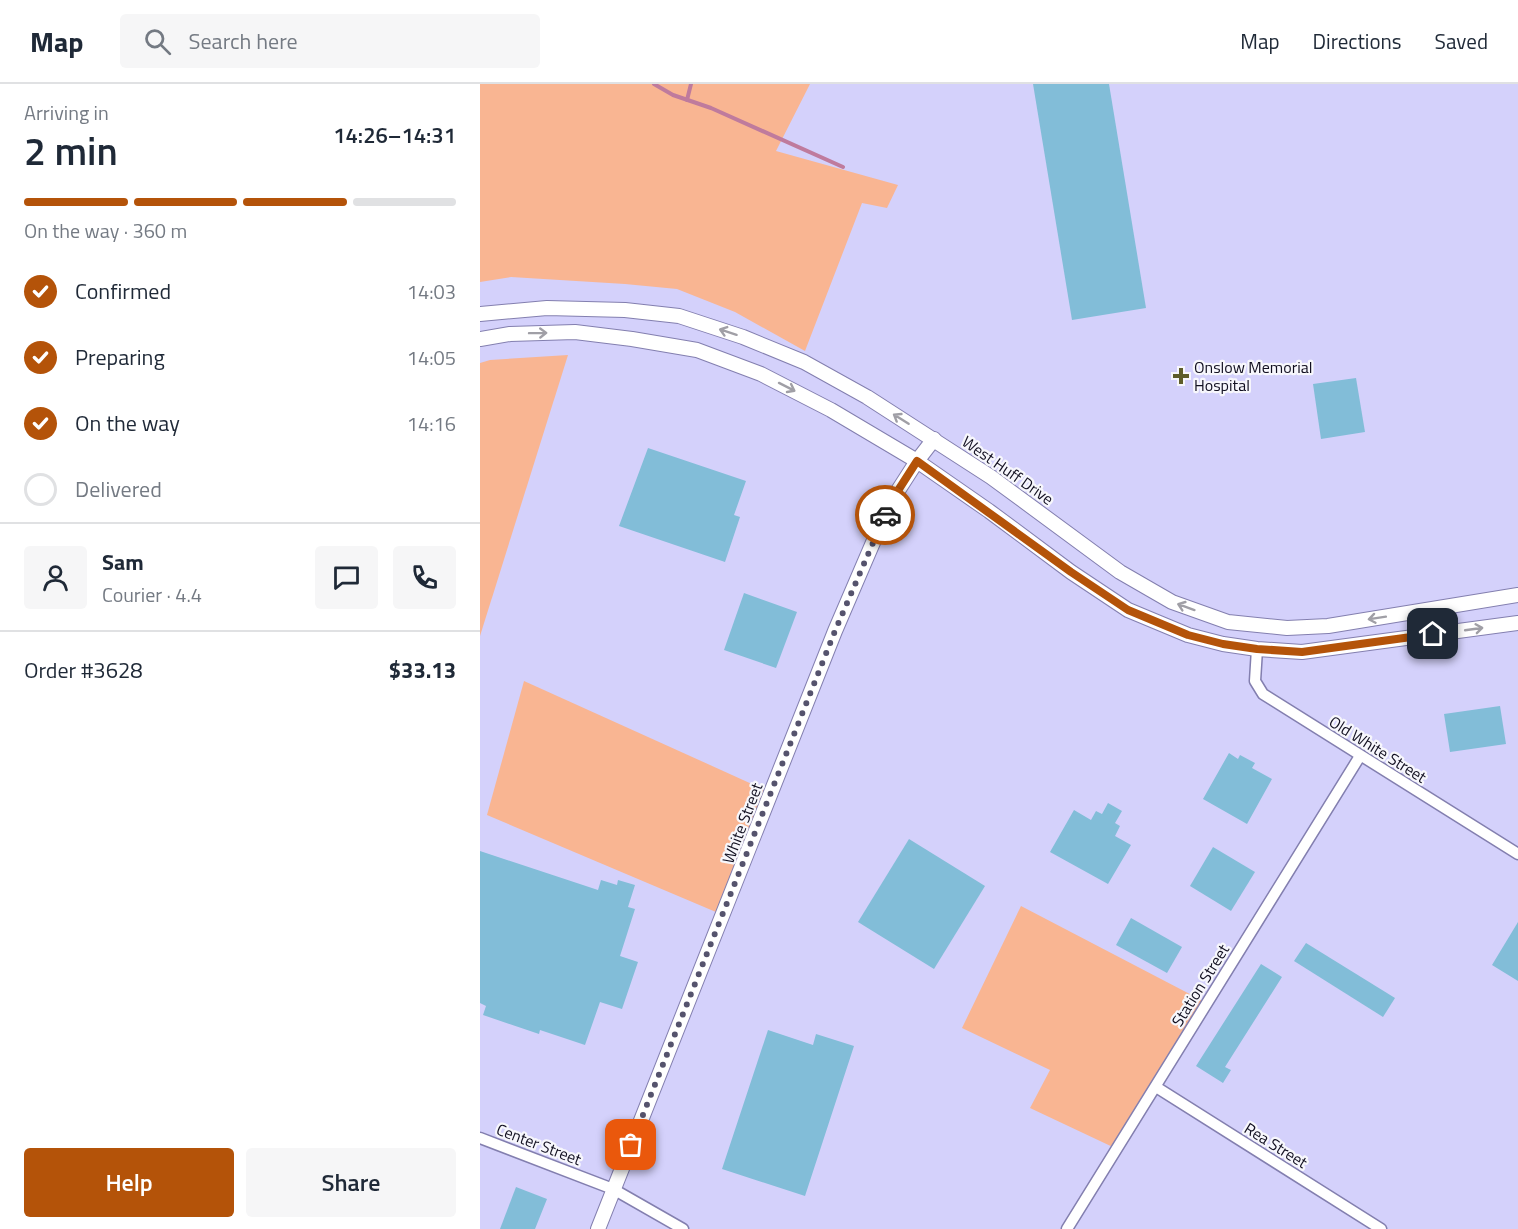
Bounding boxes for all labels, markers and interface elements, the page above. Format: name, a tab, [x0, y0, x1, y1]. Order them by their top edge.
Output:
search box	[120, 14, 540, 68]
text: Map	[30, 20, 84, 63]
text: Search here	[189, 24, 298, 58]
icon: search	[141, 25, 174, 58]
text: Map	[1240, 25, 1280, 57]
text: Directions	[1313, 25, 1402, 57]
text: Saved	[1435, 25, 1488, 57]
text: Arriving in	[24, 97, 109, 128]
text: 14:26–14:31	[333, 118, 456, 152]
text: 2 min	[24, 121, 118, 180]
text: On the way · 360 m	[24, 215, 187, 246]
text: Confirmed	[75, 274, 171, 308]
icon: check	[24, 275, 57, 308]
text: 14:03	[407, 276, 456, 307]
one-way arrow	[719, 325, 738, 336]
one-way arrow	[528, 327, 548, 339]
text: Preparing	[75, 340, 165, 374]
icon: check	[24, 341, 57, 374]
text: 14:05	[407, 342, 456, 373]
place label: Onslow Memorial Hospital	[1194, 355, 1312, 397]
marker: Onslow Memorial Hospital	[1172, 367, 1190, 385]
one-way arrow	[778, 382, 796, 394]
text: On the way	[75, 406, 180, 440]
icon: check	[24, 407, 57, 440]
text: 14:16	[407, 408, 456, 439]
one-way arrow	[893, 412, 910, 425]
street label: West Huff Drive	[957, 430, 1059, 510]
text: Delivered	[75, 472, 162, 506]
courier	[855, 485, 915, 545]
icon: car	[869, 499, 902, 532]
text: Sam	[102, 545, 144, 579]
button: person	[24, 546, 87, 609]
button: chat	[315, 546, 378, 609]
button: phone	[393, 546, 456, 609]
text: Courier · 4.4	[102, 579, 202, 610]
one-way arrow	[1177, 601, 1196, 612]
pin	[1407, 608, 1458, 659]
one-way arrow	[1368, 613, 1388, 624]
icon: home	[1416, 617, 1449, 650]
one-way arrow	[1464, 623, 1484, 634]
text: Order #3628	[24, 653, 143, 687]
text: $33.13	[389, 653, 456, 687]
street label: Old White Street	[1325, 709, 1432, 789]
street label: White Street	[716, 779, 769, 867]
street label: Station Street	[1165, 939, 1235, 1031]
street label: Rea Street	[1240, 1116, 1313, 1174]
street label: Center Street	[493, 1117, 585, 1171]
pin	[605, 1119, 656, 1170]
icon: bag	[614, 1128, 647, 1161]
button: Help	[24, 1148, 234, 1217]
button: Share	[246, 1148, 456, 1217]

